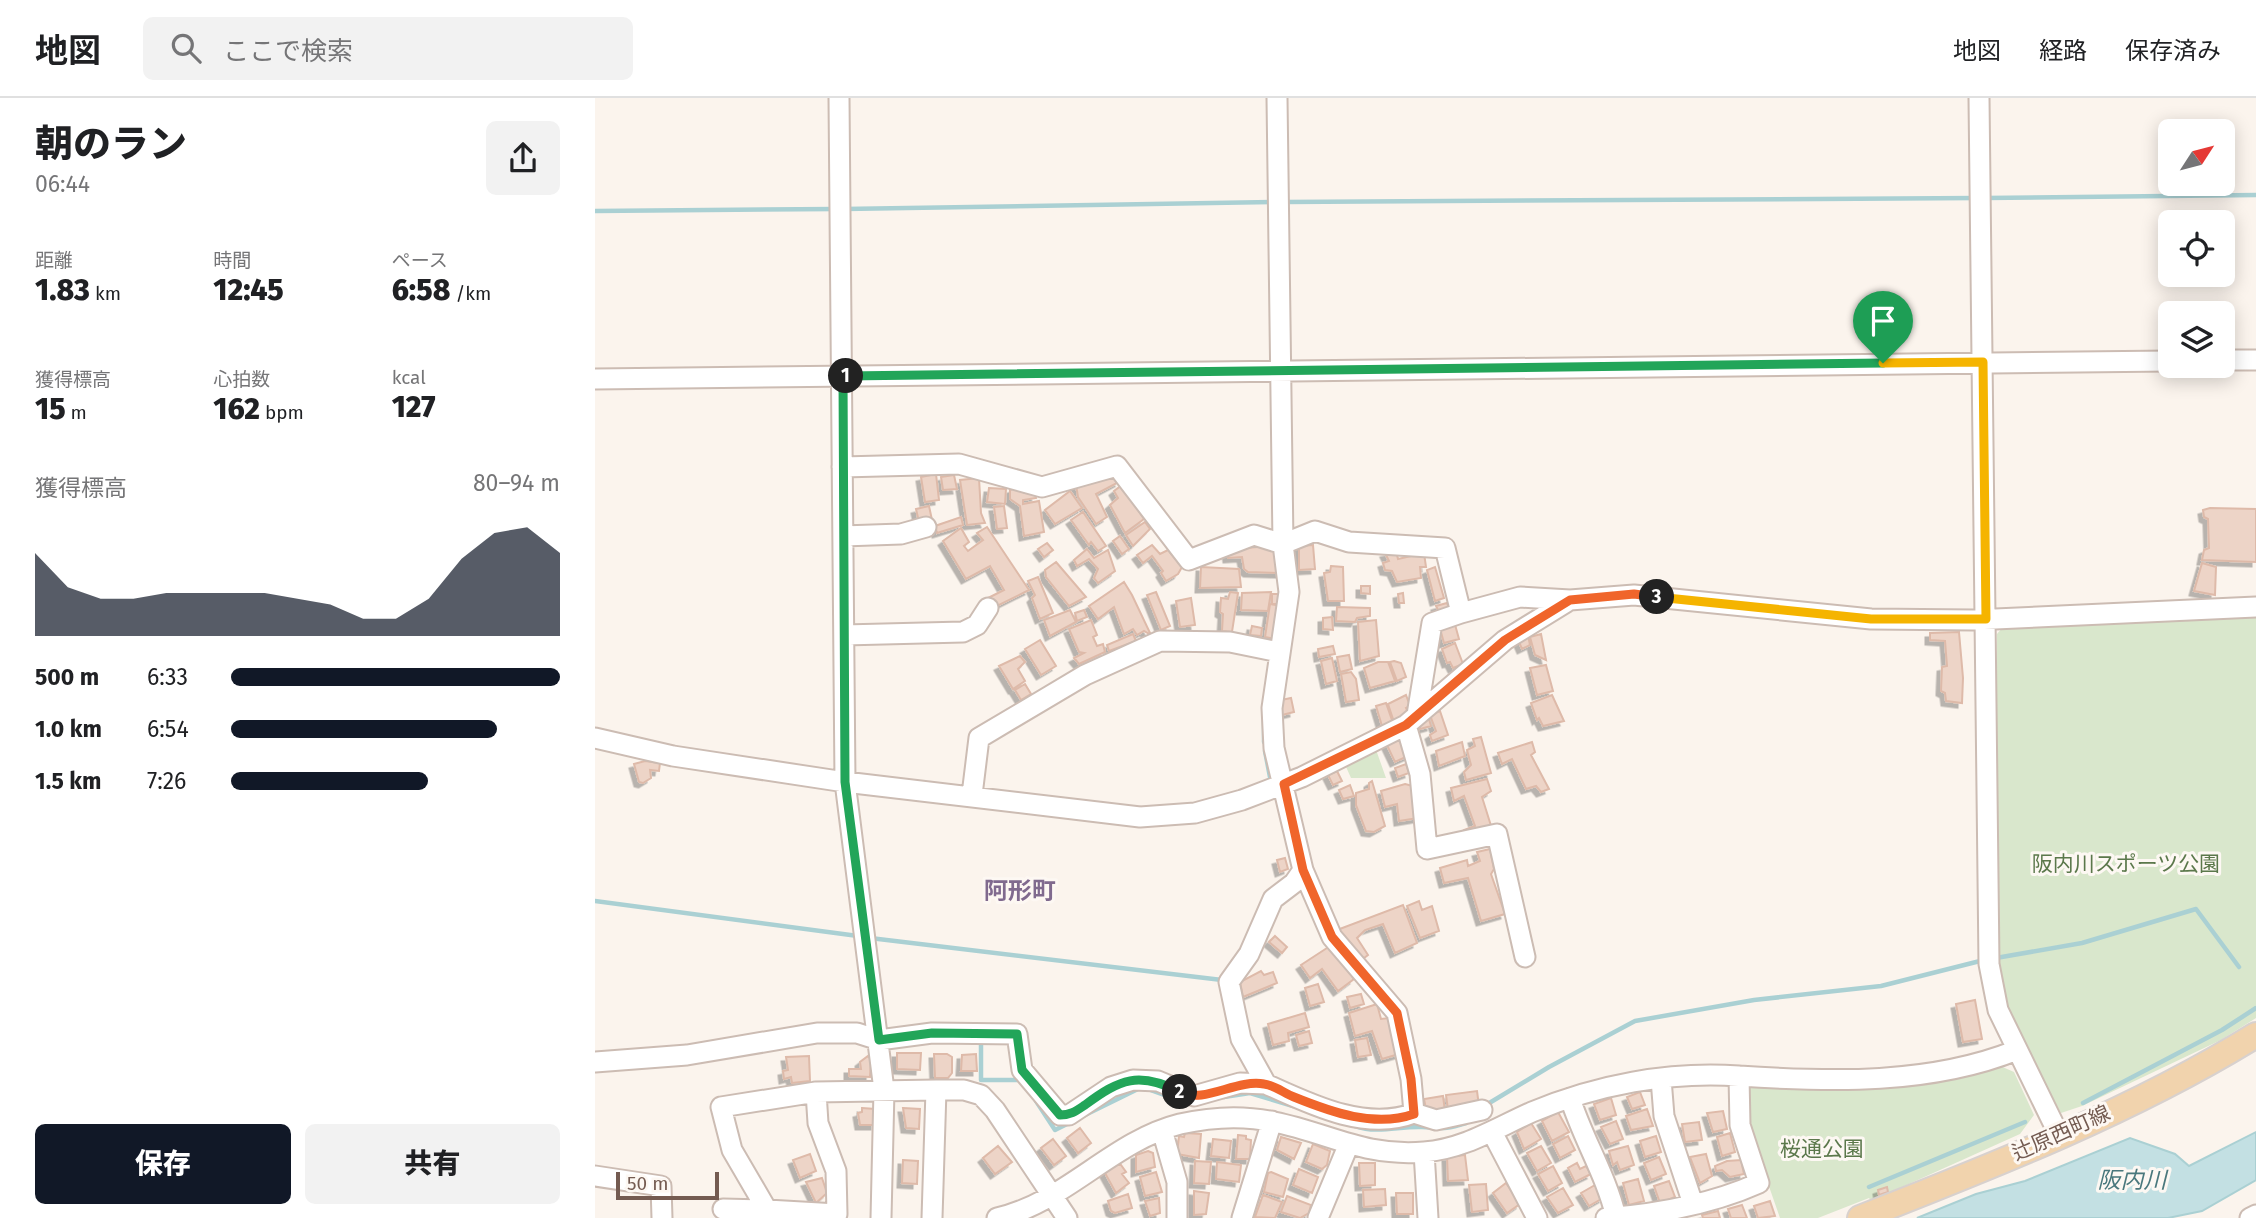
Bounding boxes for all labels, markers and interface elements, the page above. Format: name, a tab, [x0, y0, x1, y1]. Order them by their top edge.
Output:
search box	[143, 17, 633, 80]
icon: search	[167, 29, 205, 67]
text: 地図	[35, 31, 101, 71]
text: ここで検索	[223, 36, 353, 67]
text: 地図	[1953, 37, 2001, 65]
text: 経路	[2039, 37, 2087, 65]
text: 保存済み	[2125, 37, 2221, 65]
north arrow	[2158, 119, 2235, 196]
map controls	[2158, 119, 2235, 378]
text: 朝のラン	[35, 121, 187, 167]
button: share	[486, 121, 560, 195]
text: 06:44	[35, 170, 90, 198]
button: locate	[2158, 210, 2235, 287]
text: 距離	[35, 249, 73, 272]
text: 時間	[213, 249, 251, 272]
text: ペース	[392, 249, 448, 272]
text: 1.83	[35, 272, 90, 308]
text: 12:45	[213, 272, 284, 308]
text: 6:58	[392, 272, 450, 308]
text: km	[90, 282, 121, 305]
text: /km	[450, 282, 491, 305]
pin	[1853, 291, 1913, 363]
button: layers	[2158, 301, 2235, 378]
icon: arrive	[1864, 302, 1902, 340]
pin: 1	[828, 358, 863, 394]
text: 1	[841, 364, 850, 387]
text: kcal	[392, 366, 426, 389]
text: 獲得標高	[35, 368, 111, 391]
text: 心拍数	[213, 368, 270, 391]
text: 127	[392, 389, 436, 425]
text: 15	[35, 391, 66, 427]
text: 162	[213, 391, 260, 427]
text: m	[66, 401, 87, 424]
text: bpm	[260, 401, 304, 424]
text: 80–94 m	[473, 469, 560, 497]
text: 獲得標高	[35, 474, 127, 502]
pin: 3	[1639, 580, 1675, 614]
text: 3	[1652, 585, 1661, 608]
text: 500 m	[35, 663, 99, 691]
text: 6:33	[147, 663, 188, 691]
text: 1.0 km	[35, 715, 102, 743]
text: 6:54	[147, 715, 189, 743]
text: 1.5 km	[35, 767, 101, 795]
text: 7:26	[147, 767, 186, 795]
park label: 阪内川スポーツ公園	[2032, 851, 2220, 877]
district label: 阿形町	[984, 877, 1056, 905]
pin: 2	[1163, 1074, 1197, 1110]
text: 2	[1175, 1080, 1184, 1103]
street label: 辻原西町線	[2008, 1100, 2114, 1166]
button: 保存	[35, 1124, 291, 1204]
button: 共有	[305, 1124, 560, 1204]
park label: 桜通公園	[1780, 1136, 1864, 1162]
water label: 阪内川	[2098, 1166, 2170, 1194]
scale bar	[616, 1169, 719, 1201]
text: 50 m	[627, 1172, 668, 1195]

